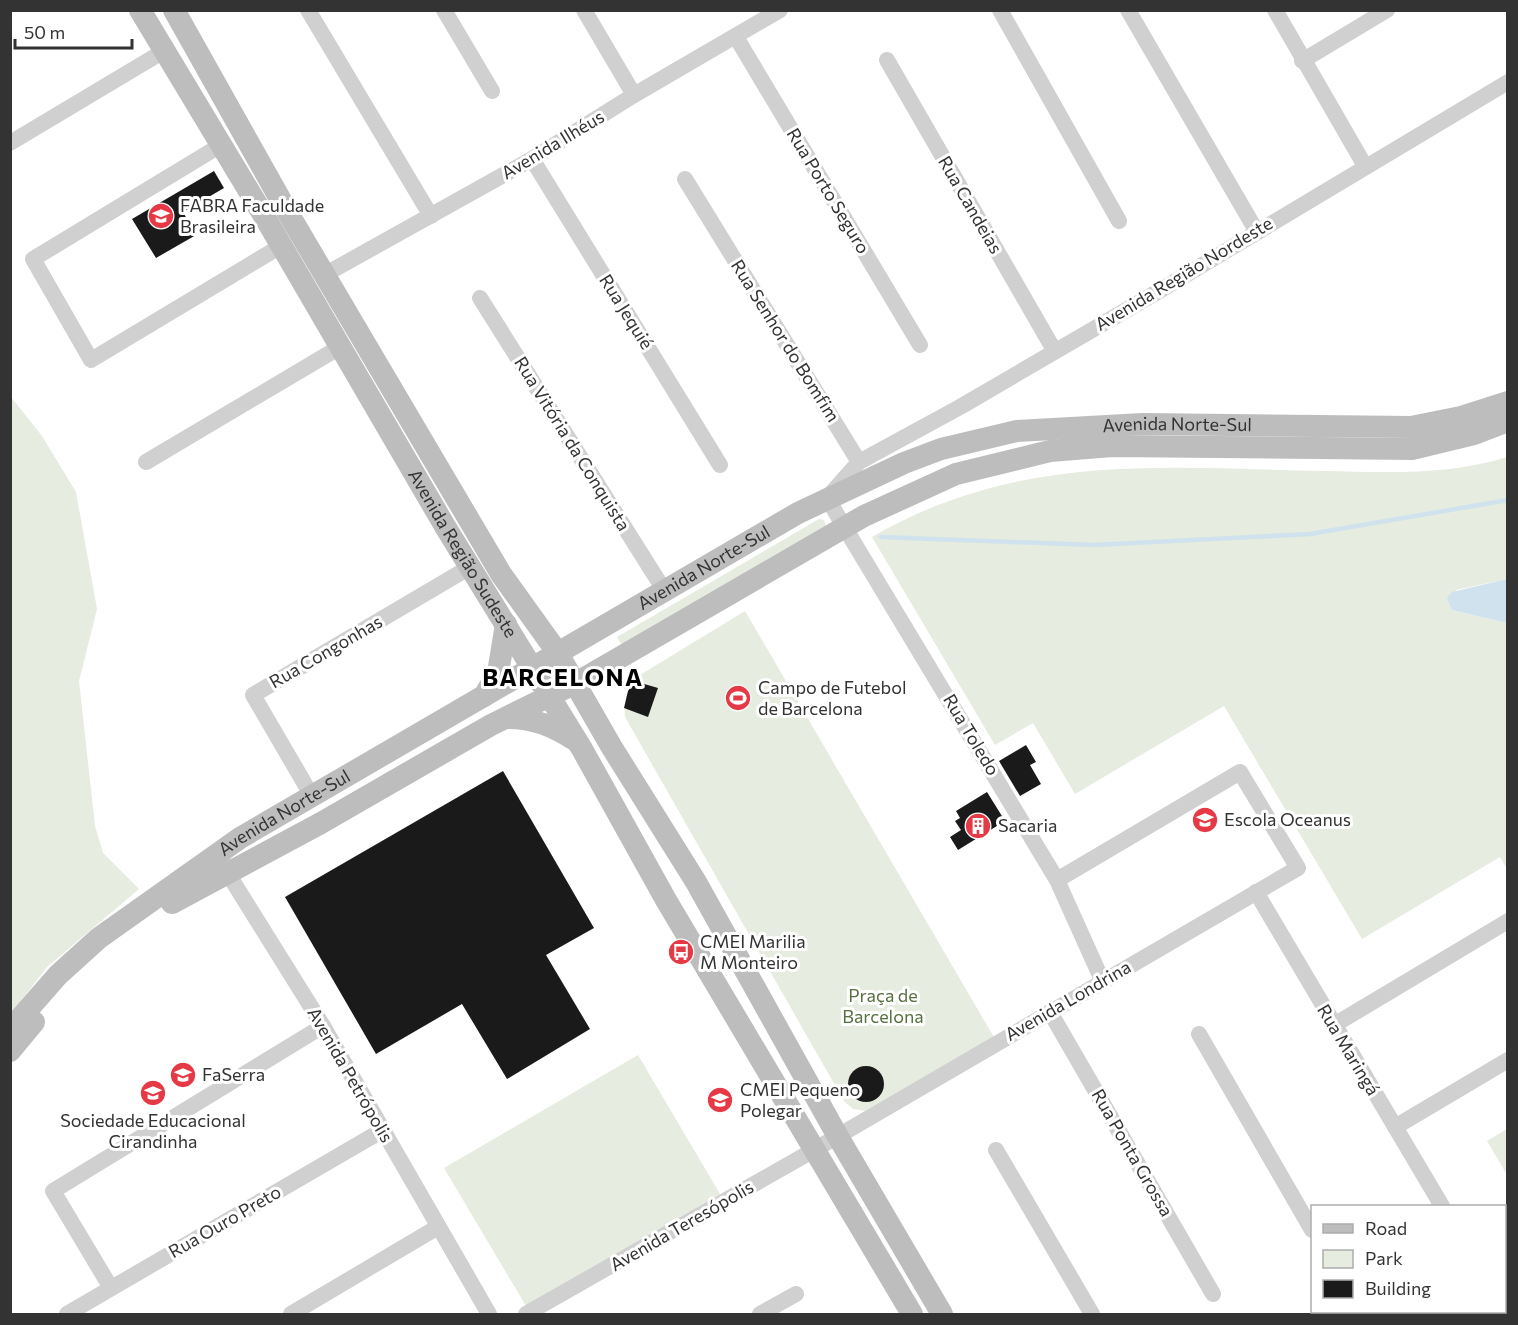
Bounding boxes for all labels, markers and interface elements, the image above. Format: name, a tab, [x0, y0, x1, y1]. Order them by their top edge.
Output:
scale bar	[15, 12, 132, 50]
text: 50 m	[24, 21, 65, 43]
street label: Avenida Ilhéus	[497, 105, 608, 183]
street label: Rua Porto Seguro	[783, 124, 875, 257]
street label: Rua Candeias	[934, 152, 1008, 257]
place label: FABRA Faculdade Brasileira	[180, 194, 324, 237]
school or university icon: FABRA Faculdade Brasileira	[146, 201, 176, 231]
street label: Avenida Região Nordeste	[1091, 211, 1276, 335]
street label: Rua Senhor do Bomfim	[727, 255, 845, 426]
street label: Rua Jequié	[595, 270, 659, 353]
street label: Rua Vitória da Conquista	[510, 352, 636, 535]
street label: Avenida Norte-Sul	[1102, 412, 1252, 436]
street label: Avenida Região Sudeste	[404, 465, 523, 641]
street label: Avenida Norte-Sul	[633, 520, 774, 614]
street label: Rua Congonhas	[265, 610, 386, 692]
district label: BARCELONA	[482, 662, 644, 691]
place label: Campo de Futebol de Barcelona	[758, 676, 906, 719]
sports icon: Campo de Futebol de Barcelona	[723, 683, 753, 713]
street label: Rua Toledo	[939, 690, 1005, 779]
street label: Avenida Norte-Sul	[214, 764, 354, 860]
school or university icon: Escola Oceanus	[1190, 805, 1220, 835]
place label: Escola Oceanus	[1224, 808, 1351, 830]
building icon: Sacaria	[963, 811, 993, 841]
place label: Sacaria	[998, 814, 1058, 836]
place label: CMEI Marilia M Monteiro	[700, 930, 806, 973]
bus stop icon: CMEI Marilia M Monteiro	[666, 937, 696, 967]
street label: Avenida Londrina	[1001, 955, 1134, 1045]
park label: Praça de Barcelona	[842, 984, 924, 1027]
street label: Rua Maringá	[1313, 1000, 1385, 1099]
street label: Avenida Petrópolis	[303, 1003, 399, 1146]
school or university icon: FaSerra	[168, 1060, 198, 1090]
place label: FaSerra	[202, 1063, 265, 1085]
school or university icon: Sociedade Educacional Cirandinha	[138, 1078, 168, 1108]
place label: CMEI Pequeno Polegar	[740, 1078, 860, 1121]
school or university icon: CMEI Pequeno Polegar	[705, 1085, 735, 1115]
street label: Rua Ponta Grossa	[1087, 1085, 1178, 1220]
place label: Sociedade Educacional Cirandinha	[60, 1109, 246, 1152]
street label: Avenida Teresópolis	[606, 1175, 757, 1275]
street label: Rua Ouro Preto	[164, 1180, 285, 1262]
legend	[1311, 1205, 1506, 1313]
text: Road	[1365, 1217, 1407, 1239]
text: Park	[1365, 1247, 1403, 1269]
text: Building	[1365, 1277, 1431, 1299]

